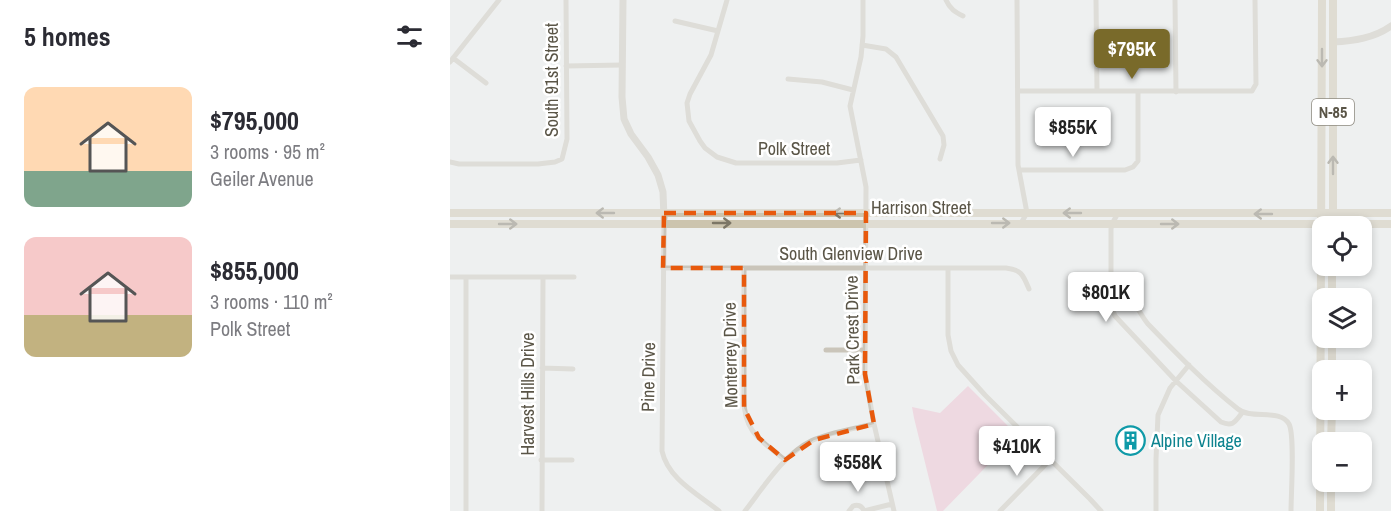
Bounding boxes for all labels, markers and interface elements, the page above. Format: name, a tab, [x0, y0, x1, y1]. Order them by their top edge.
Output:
text: 5 homes	[24, 19, 111, 54]
icon: filters	[393, 20, 426, 53]
street label: South 91st Street	[539, 23, 564, 137]
pin: $795K	[1090, 29, 1174, 80]
text: $795K	[1108, 35, 1156, 62]
one-way arrow	[1316, 48, 1328, 68]
road number: N-85	[1312, 99, 1354, 125]
text: $795,000	[210, 103, 299, 138]
pin: $855K	[1031, 107, 1115, 158]
icon: home	[72, 111, 144, 183]
text: $855K	[1049, 113, 1097, 140]
street label: Polk Street	[758, 136, 830, 161]
text: 3 rooms · 95 m²	[210, 138, 325, 165]
one-way arrow	[1327, 156, 1339, 176]
text: Geiler Avenue	[210, 165, 314, 192]
street label: Harrison Street	[871, 195, 971, 220]
one-way arrow	[596, 207, 616, 219]
one-way arrow	[833, 207, 853, 219]
one-way arrow	[1063, 207, 1083, 219]
one-way arrow	[1254, 208, 1274, 220]
map controls	[1312, 216, 1372, 492]
button: locate	[1312, 216, 1372, 276]
one-way arrow	[712, 217, 732, 229]
one-way arrow	[991, 217, 1011, 229]
one-way arrow	[498, 218, 518, 230]
one-way arrow	[1160, 218, 1180, 230]
street label: South Glenview Drive	[779, 241, 923, 266]
text: $855,000	[210, 253, 299, 288]
icon: home	[72, 261, 144, 333]
pin: $801K	[1064, 272, 1148, 323]
street label: Park Crest Drive	[839, 275, 865, 385]
text: $801K	[1082, 278, 1130, 305]
text: 3 rooms · 110 m²	[210, 288, 333, 315]
button: layers	[1312, 288, 1372, 348]
street label: Monterrey Drive	[717, 302, 743, 408]
text: Polk Street	[210, 315, 290, 342]
street label: Harvest Hills Drive	[515, 332, 540, 456]
street label: Pine Drive	[635, 342, 661, 412]
button: +	[1312, 360, 1372, 420]
building icon: Alpine Village	[1114, 424, 1146, 456]
pin: $410K	[975, 426, 1059, 477]
place label: Alpine Village	[1150, 428, 1242, 453]
text: $410K	[993, 432, 1041, 459]
button: −	[1312, 432, 1372, 492]
pin: $558K	[816, 442, 900, 493]
text: $558K	[834, 448, 882, 475]

